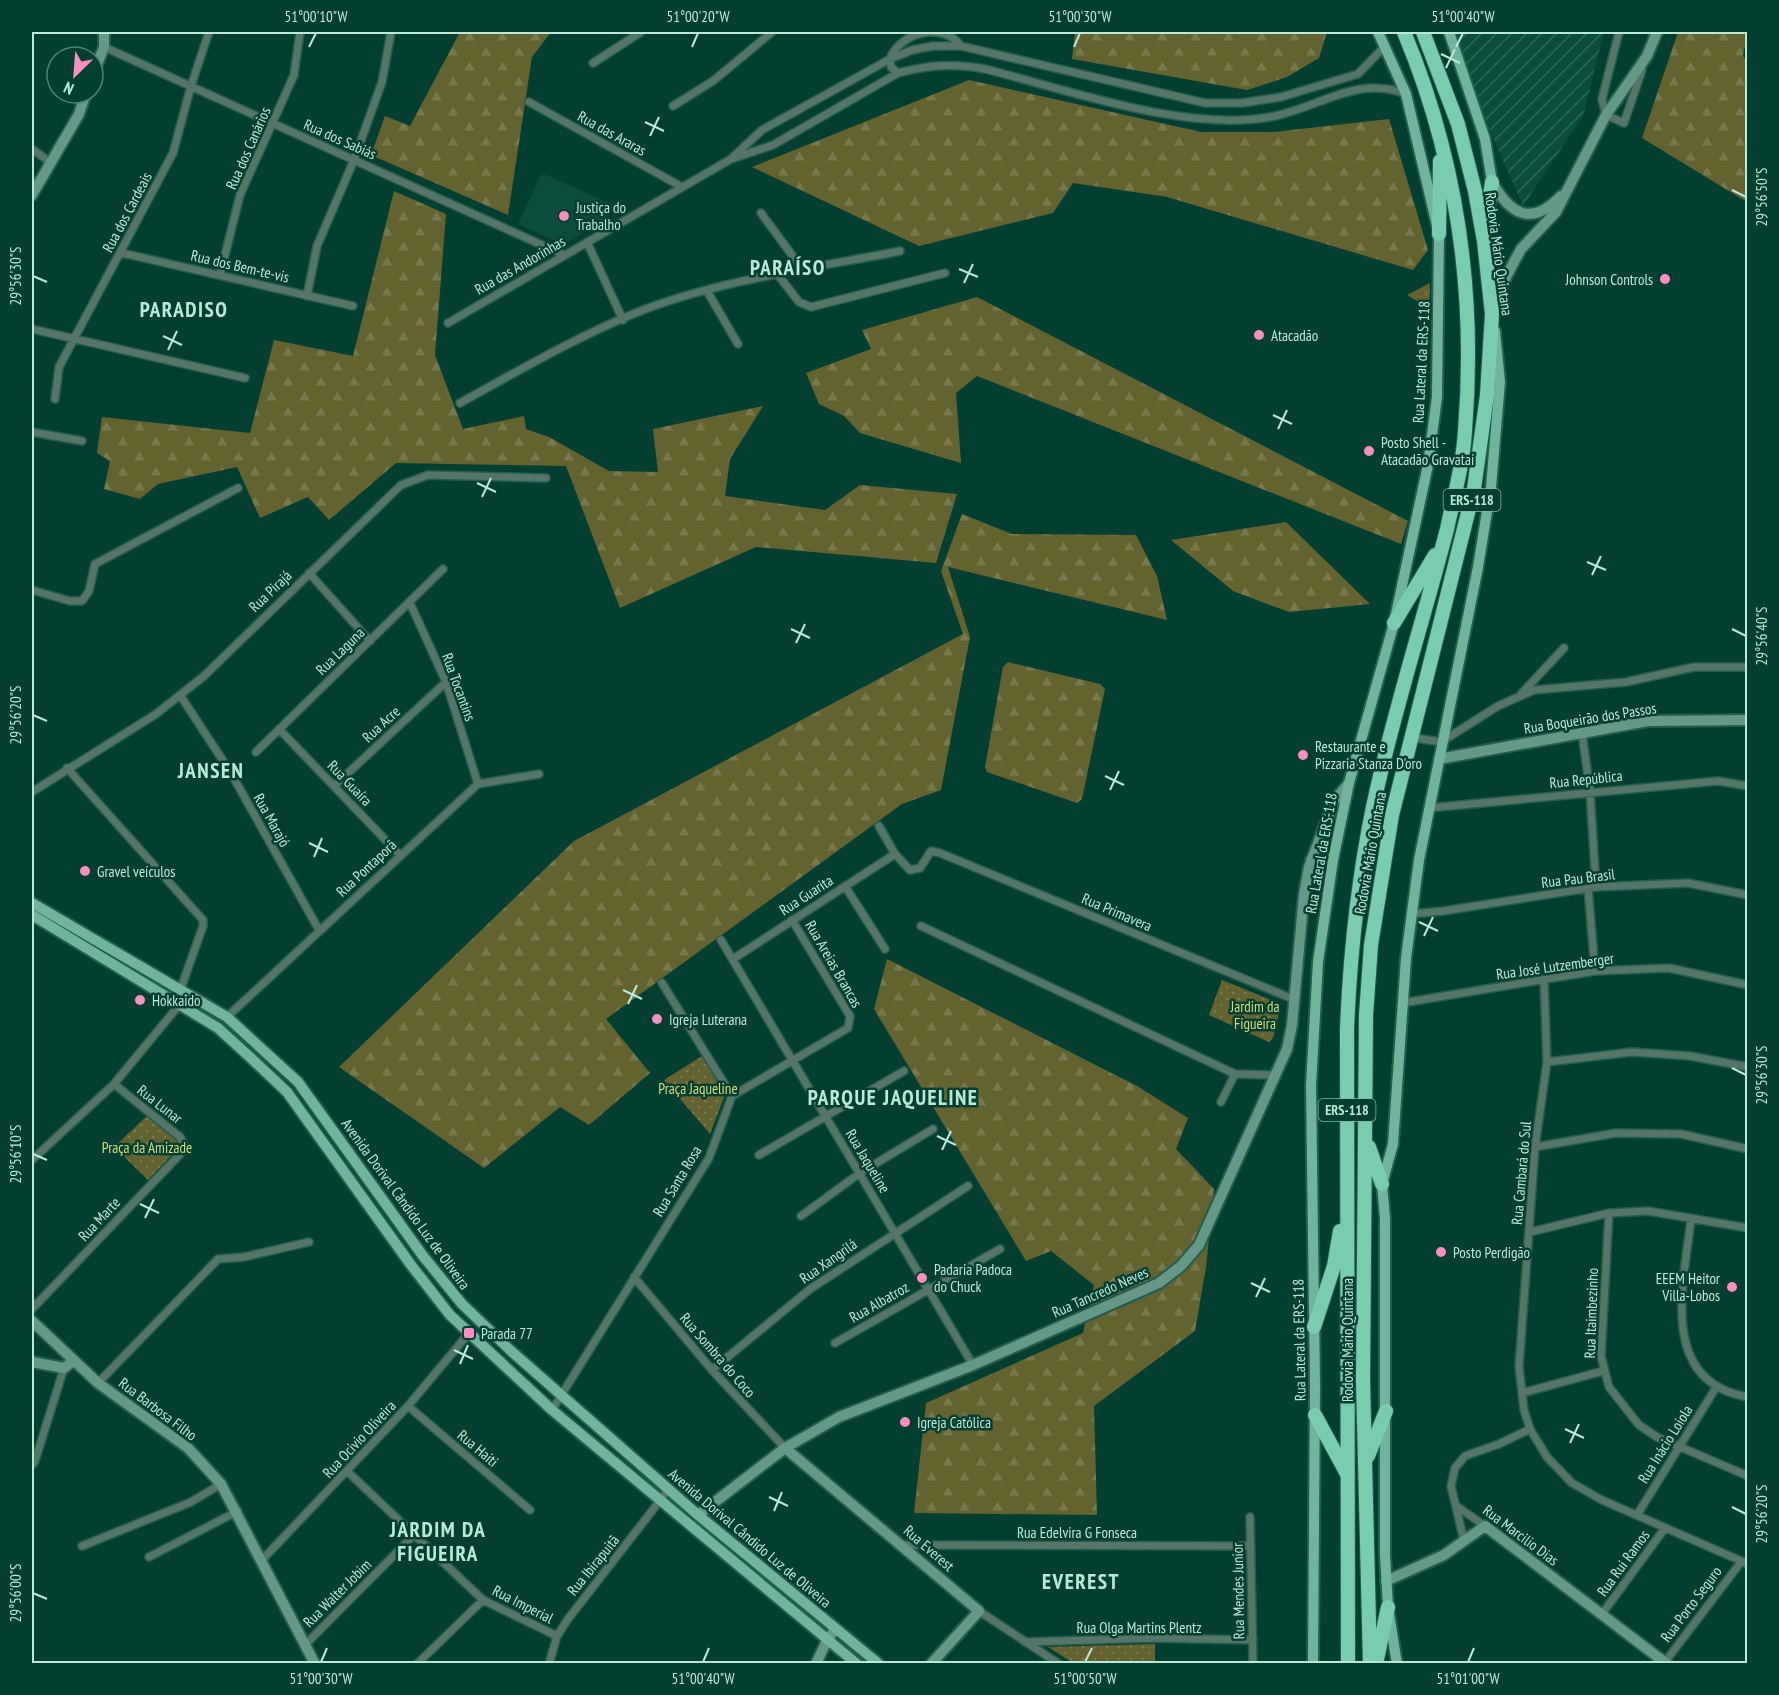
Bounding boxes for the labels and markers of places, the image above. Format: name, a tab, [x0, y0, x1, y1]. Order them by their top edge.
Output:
place label: Justiça do Trabalho	[575, 198, 626, 234]
marker: Justiça do Trabalho	[557, 209, 571, 223]
place label: Johnson Controls	[1565, 270, 1653, 289]
marker: Johnson Controls	[1658, 272, 1672, 286]
place label: Atacadão	[1271, 326, 1318, 345]
marker: Atacadão	[1252, 328, 1266, 342]
place label: Posto Shell - Atacadão Gravataí	[1381, 433, 1475, 469]
marker: Posto Shell - Atacadão Gravataí	[1362, 444, 1376, 458]
place label: Restaurante e Pizzaria Stanza D'oro	[1315, 737, 1422, 773]
marker: Restaurante e Pizzaria Stanza D'oro	[1296, 748, 1310, 762]
place label: Gravel veículos	[97, 862, 175, 881]
marker: Gravel veículos	[78, 864, 92, 878]
place label: Hokkaido	[152, 991, 200, 1010]
marker: Hokkaido	[133, 993, 147, 1007]
place label: Igreja Luterana	[669, 1010, 747, 1029]
marker: Igreja Luterana	[650, 1012, 664, 1026]
place label: Posto Perdigão	[1453, 1243, 1530, 1262]
marker: Posto Perdigão	[1434, 1245, 1448, 1259]
place label: Padaria Padoca do Chuck	[934, 1260, 1012, 1296]
place label: EEEM Heitor Villa-Lobos	[1656, 1269, 1721, 1305]
marker: Padaria Padoca do Chuck	[915, 1271, 929, 1285]
marker: EEEM Heitor Villa-Lobos	[1725, 1280, 1739, 1294]
place label: Parada 77	[481, 1324, 533, 1343]
marker: Parada 77	[462, 1326, 476, 1340]
place label: Igreja Católica	[917, 1413, 991, 1432]
marker: Igreja Católica	[898, 1415, 912, 1429]

